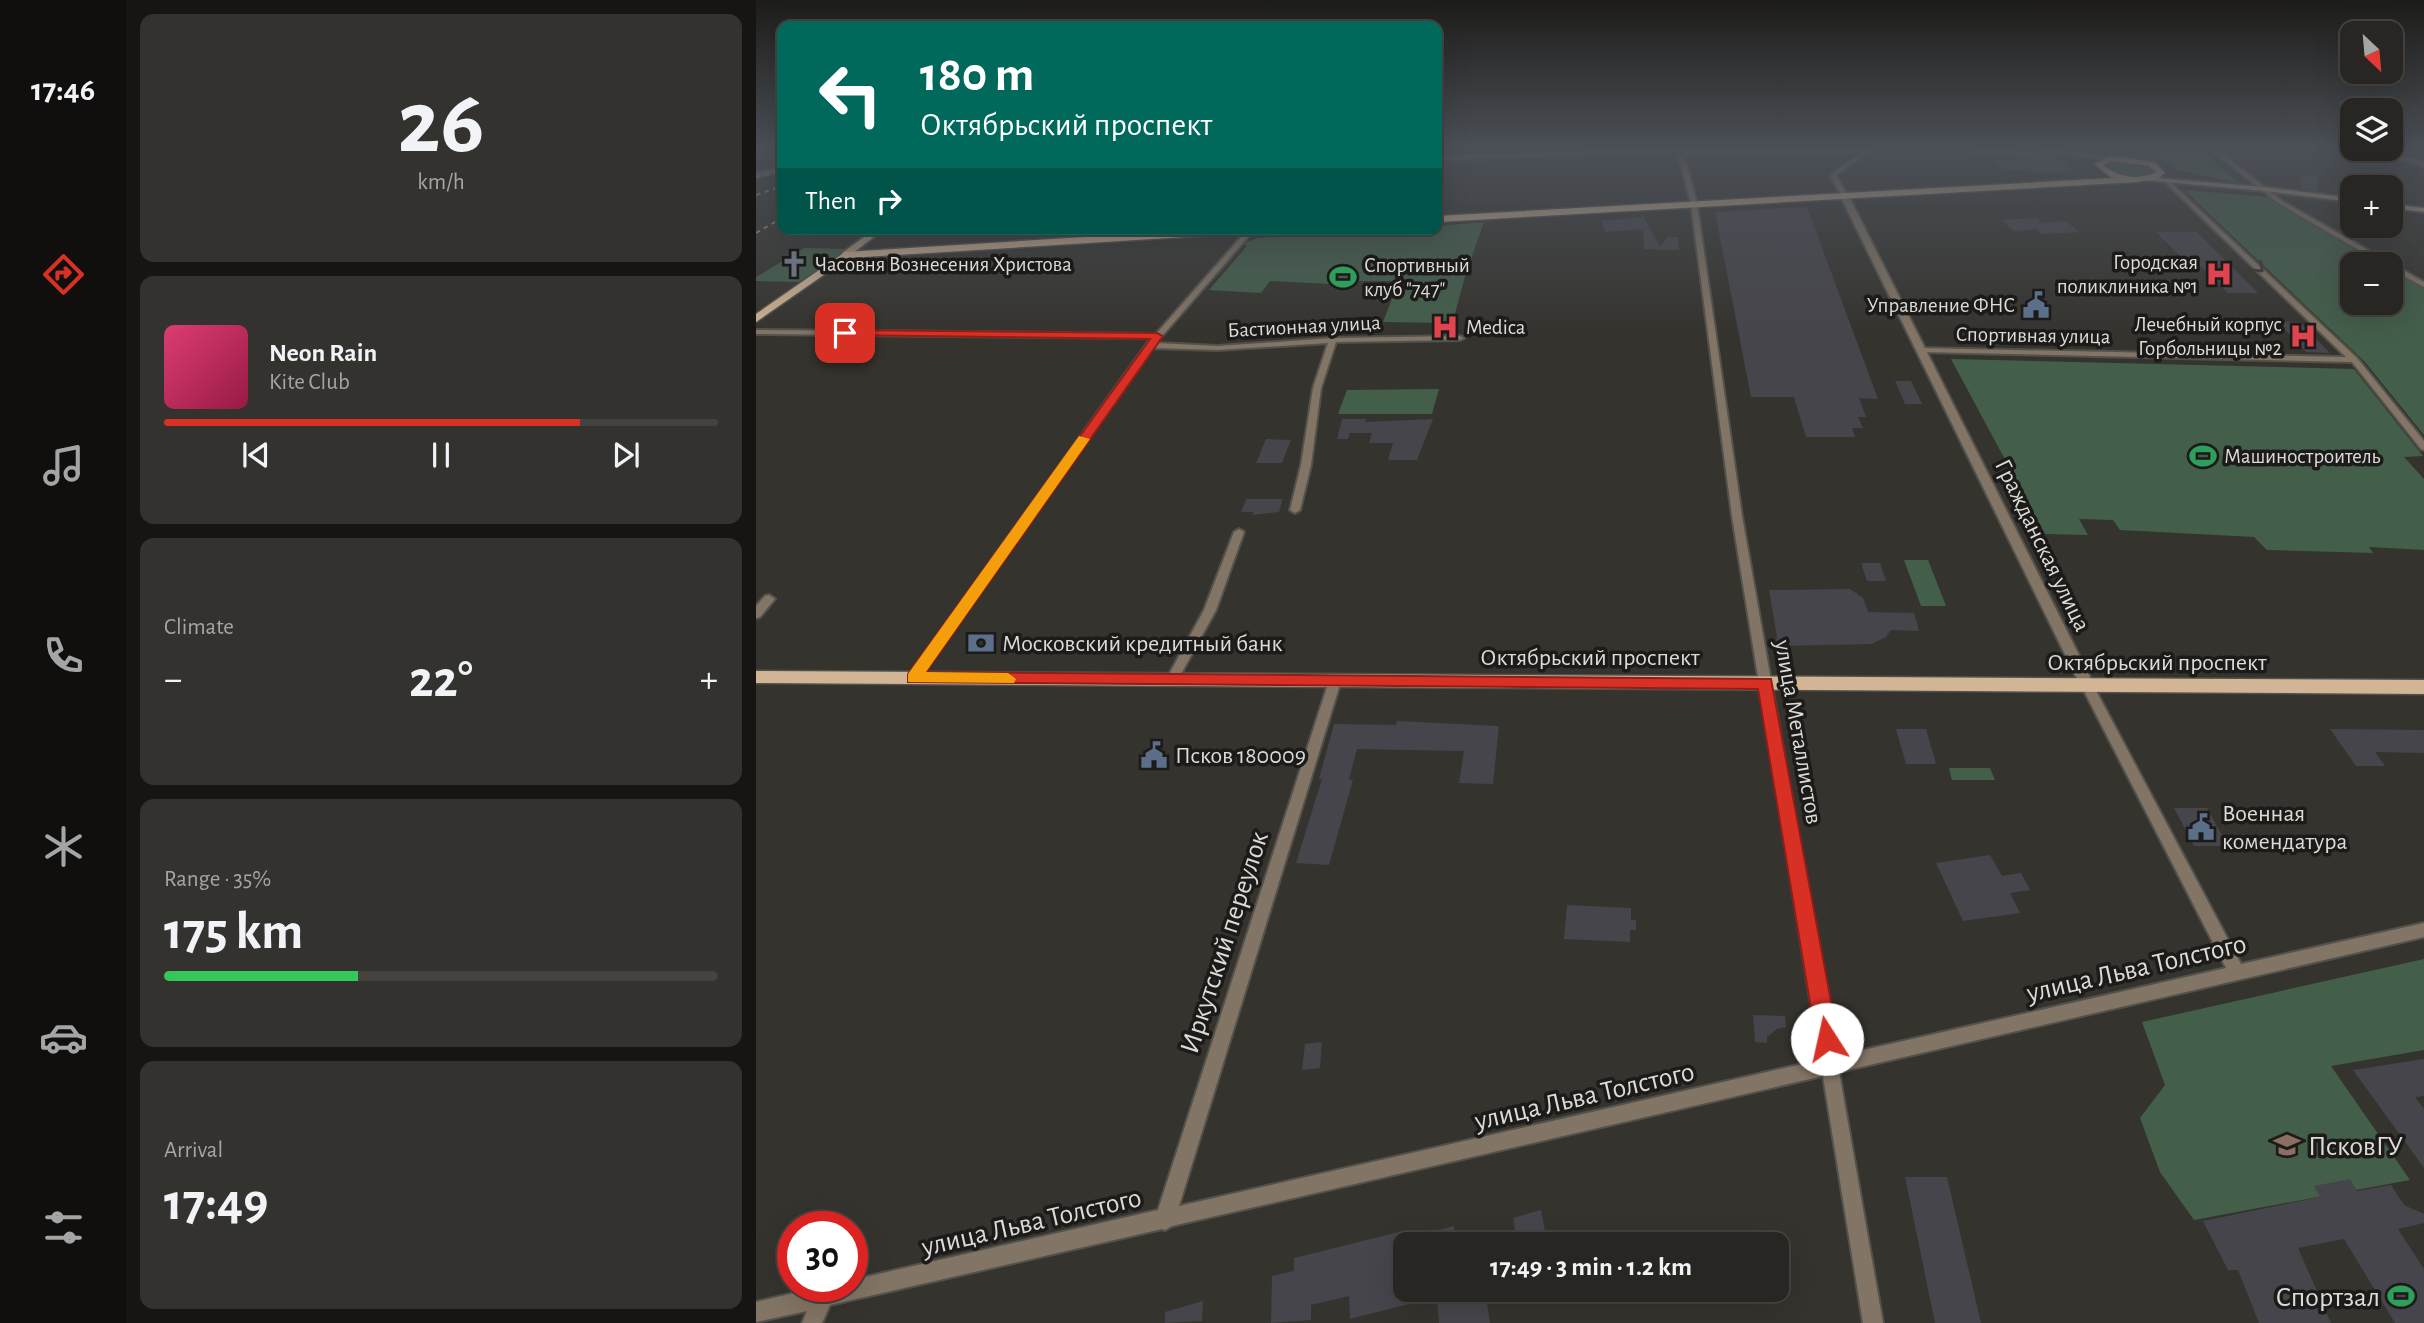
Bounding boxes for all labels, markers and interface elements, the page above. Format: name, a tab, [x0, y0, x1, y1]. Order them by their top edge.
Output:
north arrow	[2340, 21, 2403, 84]
map controls	[2340, 21, 2403, 315]
icon: left	[805, 49, 896, 140]
text: 180 m	[920, 51, 1034, 100]
text: 17:46	[31, 74, 95, 106]
text: 26	[398, 78, 484, 169]
button: layers	[2340, 98, 2403, 161]
text: Октябрьский проспект	[920, 109, 1212, 141]
text: km/h	[417, 171, 465, 194]
button: +	[2340, 175, 2403, 238]
icon: right	[870, 182, 908, 220]
text: Then	[805, 188, 856, 214]
church icon: Часовня Вознесения Христова	[779, 249, 809, 279]
icon: directions	[39, 250, 88, 299]
place label: Городская поликлиника №1	[2057, 252, 2198, 297]
button: −	[2340, 252, 2403, 315]
place label: Часовня Вознесения Христова	[815, 254, 1072, 275]
place label: Спортивный клуб "747"	[1364, 255, 1470, 300]
hospital icon: Городская поликлиника №1	[2204, 259, 2234, 289]
one-way arrow	[2251, 260, 2264, 273]
sports icon: Спортивный клуб "747"	[1328, 262, 1358, 292]
public building icon: Управление ФНС	[2021, 290, 2051, 320]
place label: Управление ФНС	[1867, 295, 2015, 316]
pin	[815, 303, 875, 363]
street label: Бастионная улица	[1227, 312, 1382, 341]
hospital icon: Medica	[1430, 312, 1460, 342]
icon: arrive	[826, 314, 864, 352]
place label: Лечебный корпус Горбольницы №2	[2135, 314, 2282, 359]
place label: Medica	[1466, 317, 1526, 338]
hospital icon: Лечебный корпус Горбольницы №2	[2288, 321, 2318, 351]
street label: Спортивная улица	[1955, 324, 2111, 347]
text: Neon Rain	[269, 340, 377, 366]
text: Kite Club	[269, 371, 350, 394]
icon: previous	[237, 436, 275, 474]
icon: pause	[422, 436, 460, 474]
icon: next	[607, 436, 645, 474]
icon: music	[39, 441, 88, 490]
sports icon: Машиностроитель	[2188, 441, 2218, 471]
place label: Машиностроитель	[2224, 446, 2380, 467]
street label: Гражданская улица	[1990, 456, 2094, 635]
text: Climate	[164, 616, 234, 639]
bank icon: Московский кредитный банк	[966, 628, 996, 658]
icon: phone	[39, 631, 88, 680]
place label: Московский кредитный банк	[1002, 632, 1282, 656]
street label: улица Металлистов	[1770, 637, 1826, 826]
street label: Октябрьский проспект	[1480, 646, 1700, 670]
street label: Октябрьский проспект	[2047, 651, 2267, 675]
text: 22°	[409, 654, 473, 706]
text: −	[164, 661, 182, 699]
text: +	[700, 661, 718, 699]
public building icon: Псков 180009	[1139, 740, 1169, 770]
place label: Псков 180009	[1175, 744, 1306, 768]
place label: Военная комендатура	[2222, 802, 2347, 854]
public building icon: Военная комендатура	[2186, 812, 2216, 842]
icon: climate	[39, 822, 88, 871]
street label: Иркутский переулок	[1176, 828, 1274, 1057]
text: Range · 35%	[164, 868, 271, 891]
text: 175 km	[164, 906, 303, 958]
street label: улица Льва Толстого	[2023, 930, 2249, 1008]
position arrow	[1790, 1002, 1864, 1076]
icon: car	[39, 1013, 88, 1062]
street label: улица Льва Толстого	[1471, 1058, 1697, 1136]
school or university icon: ПсковГУ	[2272, 1130, 2302, 1160]
place label: ПсковГУ	[2308, 1133, 2403, 1161]
text: Arrival	[164, 1139, 223, 1162]
text: 17:49	[164, 1177, 268, 1229]
street label: улица Льва Толстого	[918, 1184, 1144, 1262]
icon: filters	[39, 1203, 88, 1252]
speed limit sign: 30	[777, 1211, 868, 1302]
text: 17:49 · 3 min · 1.2 km	[1490, 1254, 1692, 1280]
sports icon: Спортзал	[2386, 1281, 2416, 1311]
place label: Спортзал	[2276, 1284, 2380, 1312]

